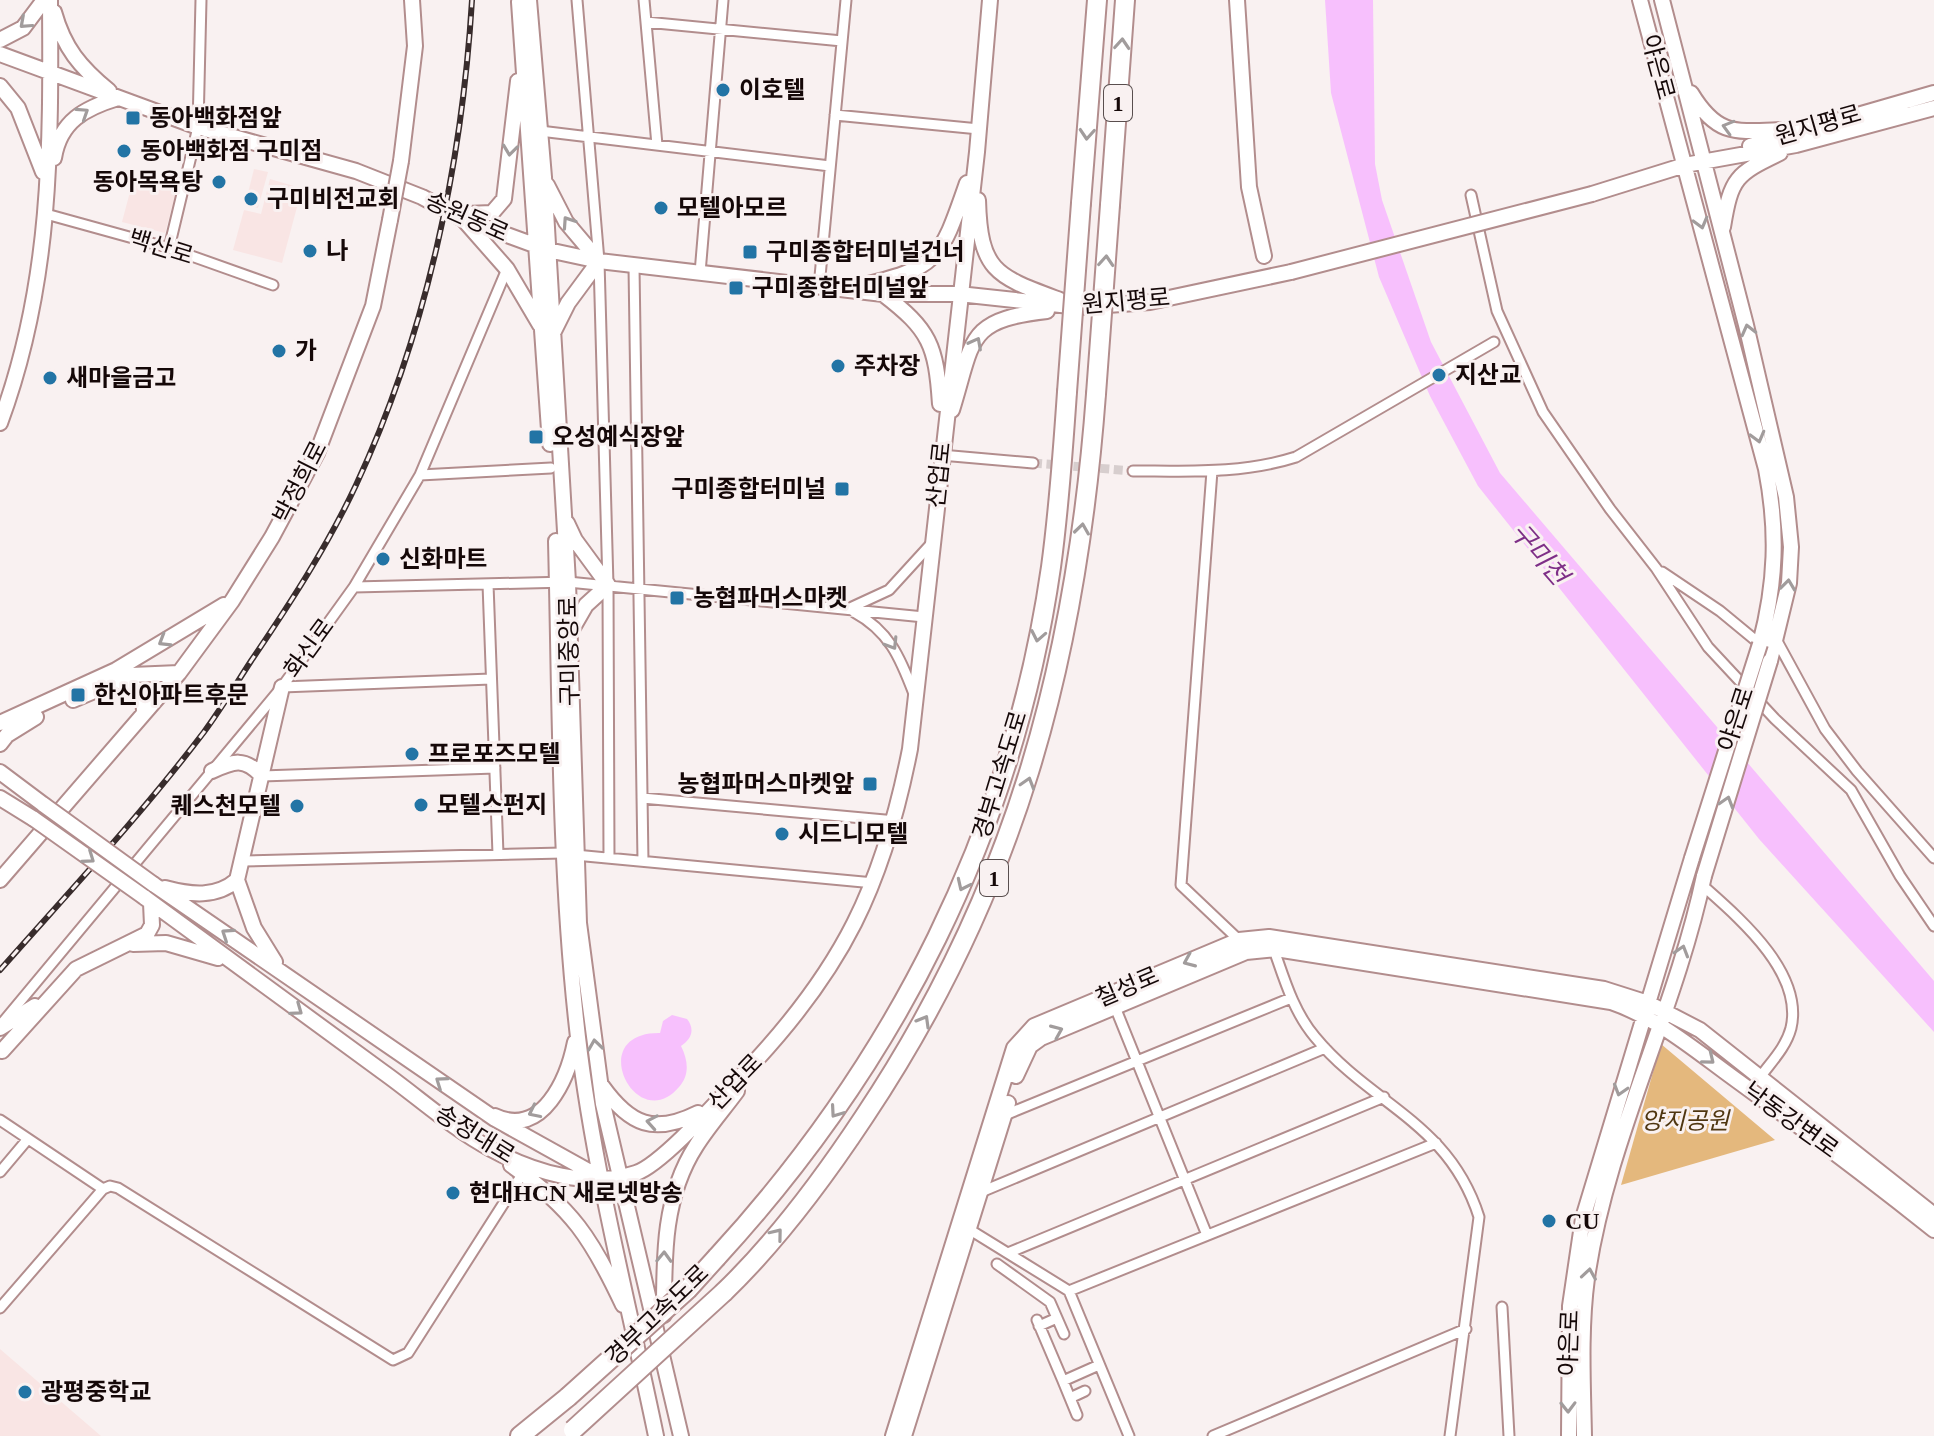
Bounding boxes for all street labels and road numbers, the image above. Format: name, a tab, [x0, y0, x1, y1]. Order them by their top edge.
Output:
street label: 야은로	[1637, 32, 1679, 102]
road number: 1	[1104, 85, 1132, 121]
street label: 원지평로	[1772, 100, 1864, 150]
street label: 송원동로	[421, 187, 513, 247]
street label: 백산로	[126, 225, 196, 269]
street label: 원지평로	[1081, 284, 1171, 318]
street label: 박정희로	[268, 437, 332, 527]
street label: 산업로	[923, 441, 955, 509]
street label: 구미중앙로	[555, 596, 583, 706]
street label: 화신로	[279, 614, 339, 682]
street label: 야은로	[1713, 683, 1759, 755]
street label: 경부고속도로	[968, 708, 1032, 842]
road number: 1	[980, 860, 1008, 896]
street label: 칠성로	[1091, 962, 1163, 1012]
street label: 산업로	[703, 1049, 767, 1115]
street label: 낙동강변로	[1739, 1077, 1843, 1163]
street label: 송정대로	[431, 1100, 519, 1168]
street label: 경부고속도로	[600, 1260, 714, 1370]
street label: 야은로	[1555, 1309, 1583, 1377]

